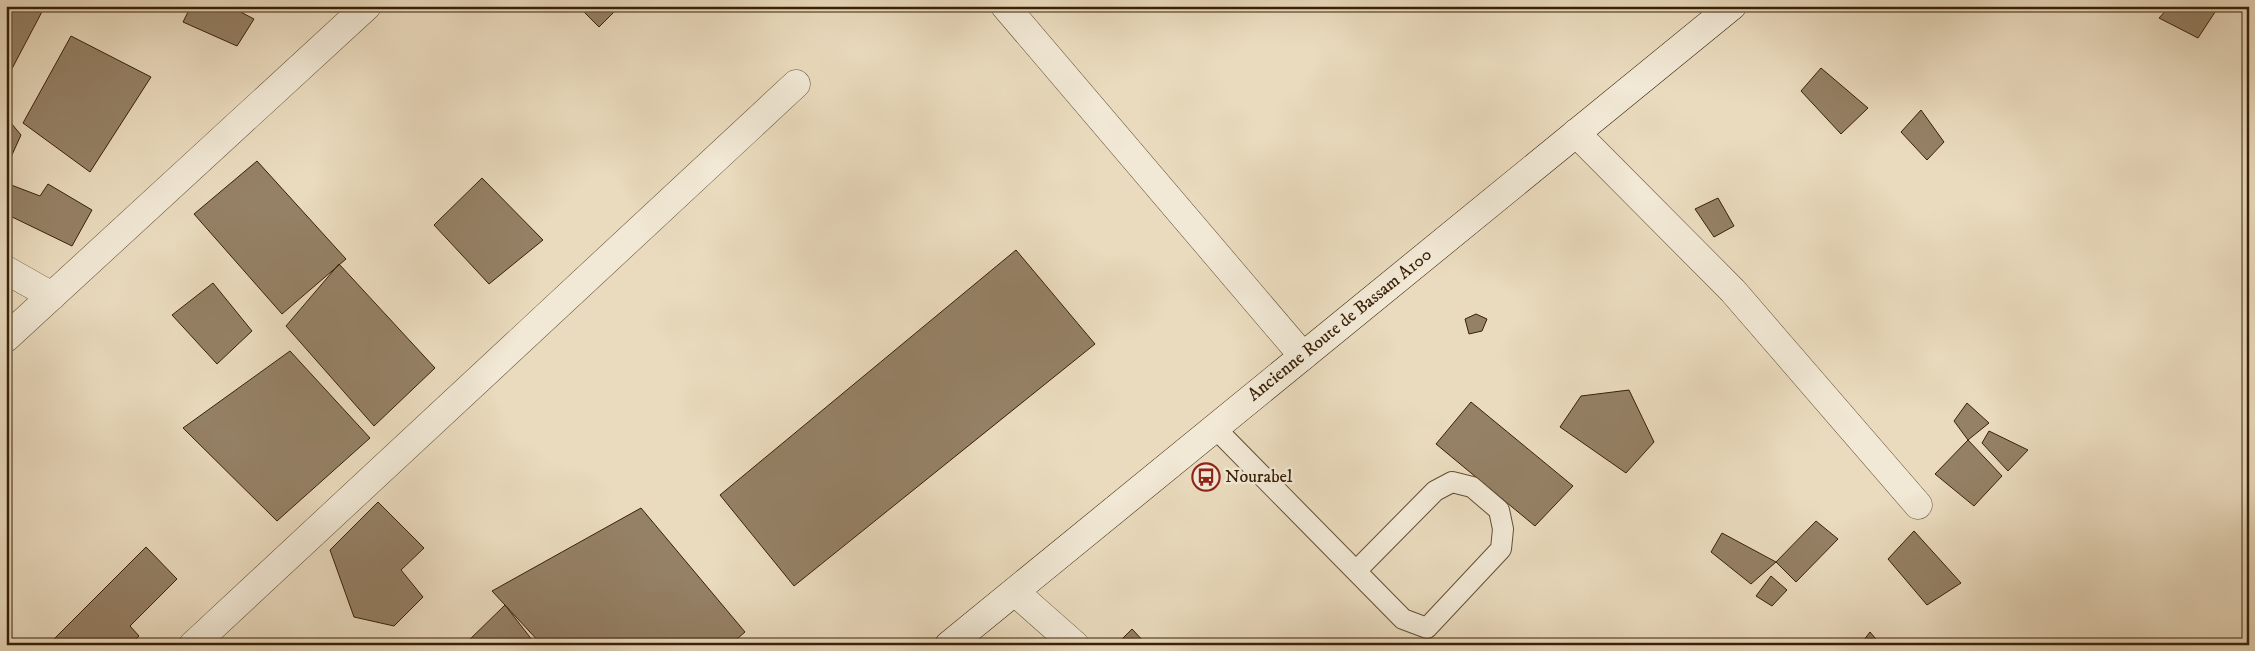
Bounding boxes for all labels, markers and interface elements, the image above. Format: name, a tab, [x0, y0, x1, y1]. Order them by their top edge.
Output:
street label: Ancienne Route de Bassam A100	[1243, 244, 1437, 406]
bus stop icon: Nourabel	[1191, 462, 1221, 492]
place label: Nourabel	[1225, 466, 1293, 488]

